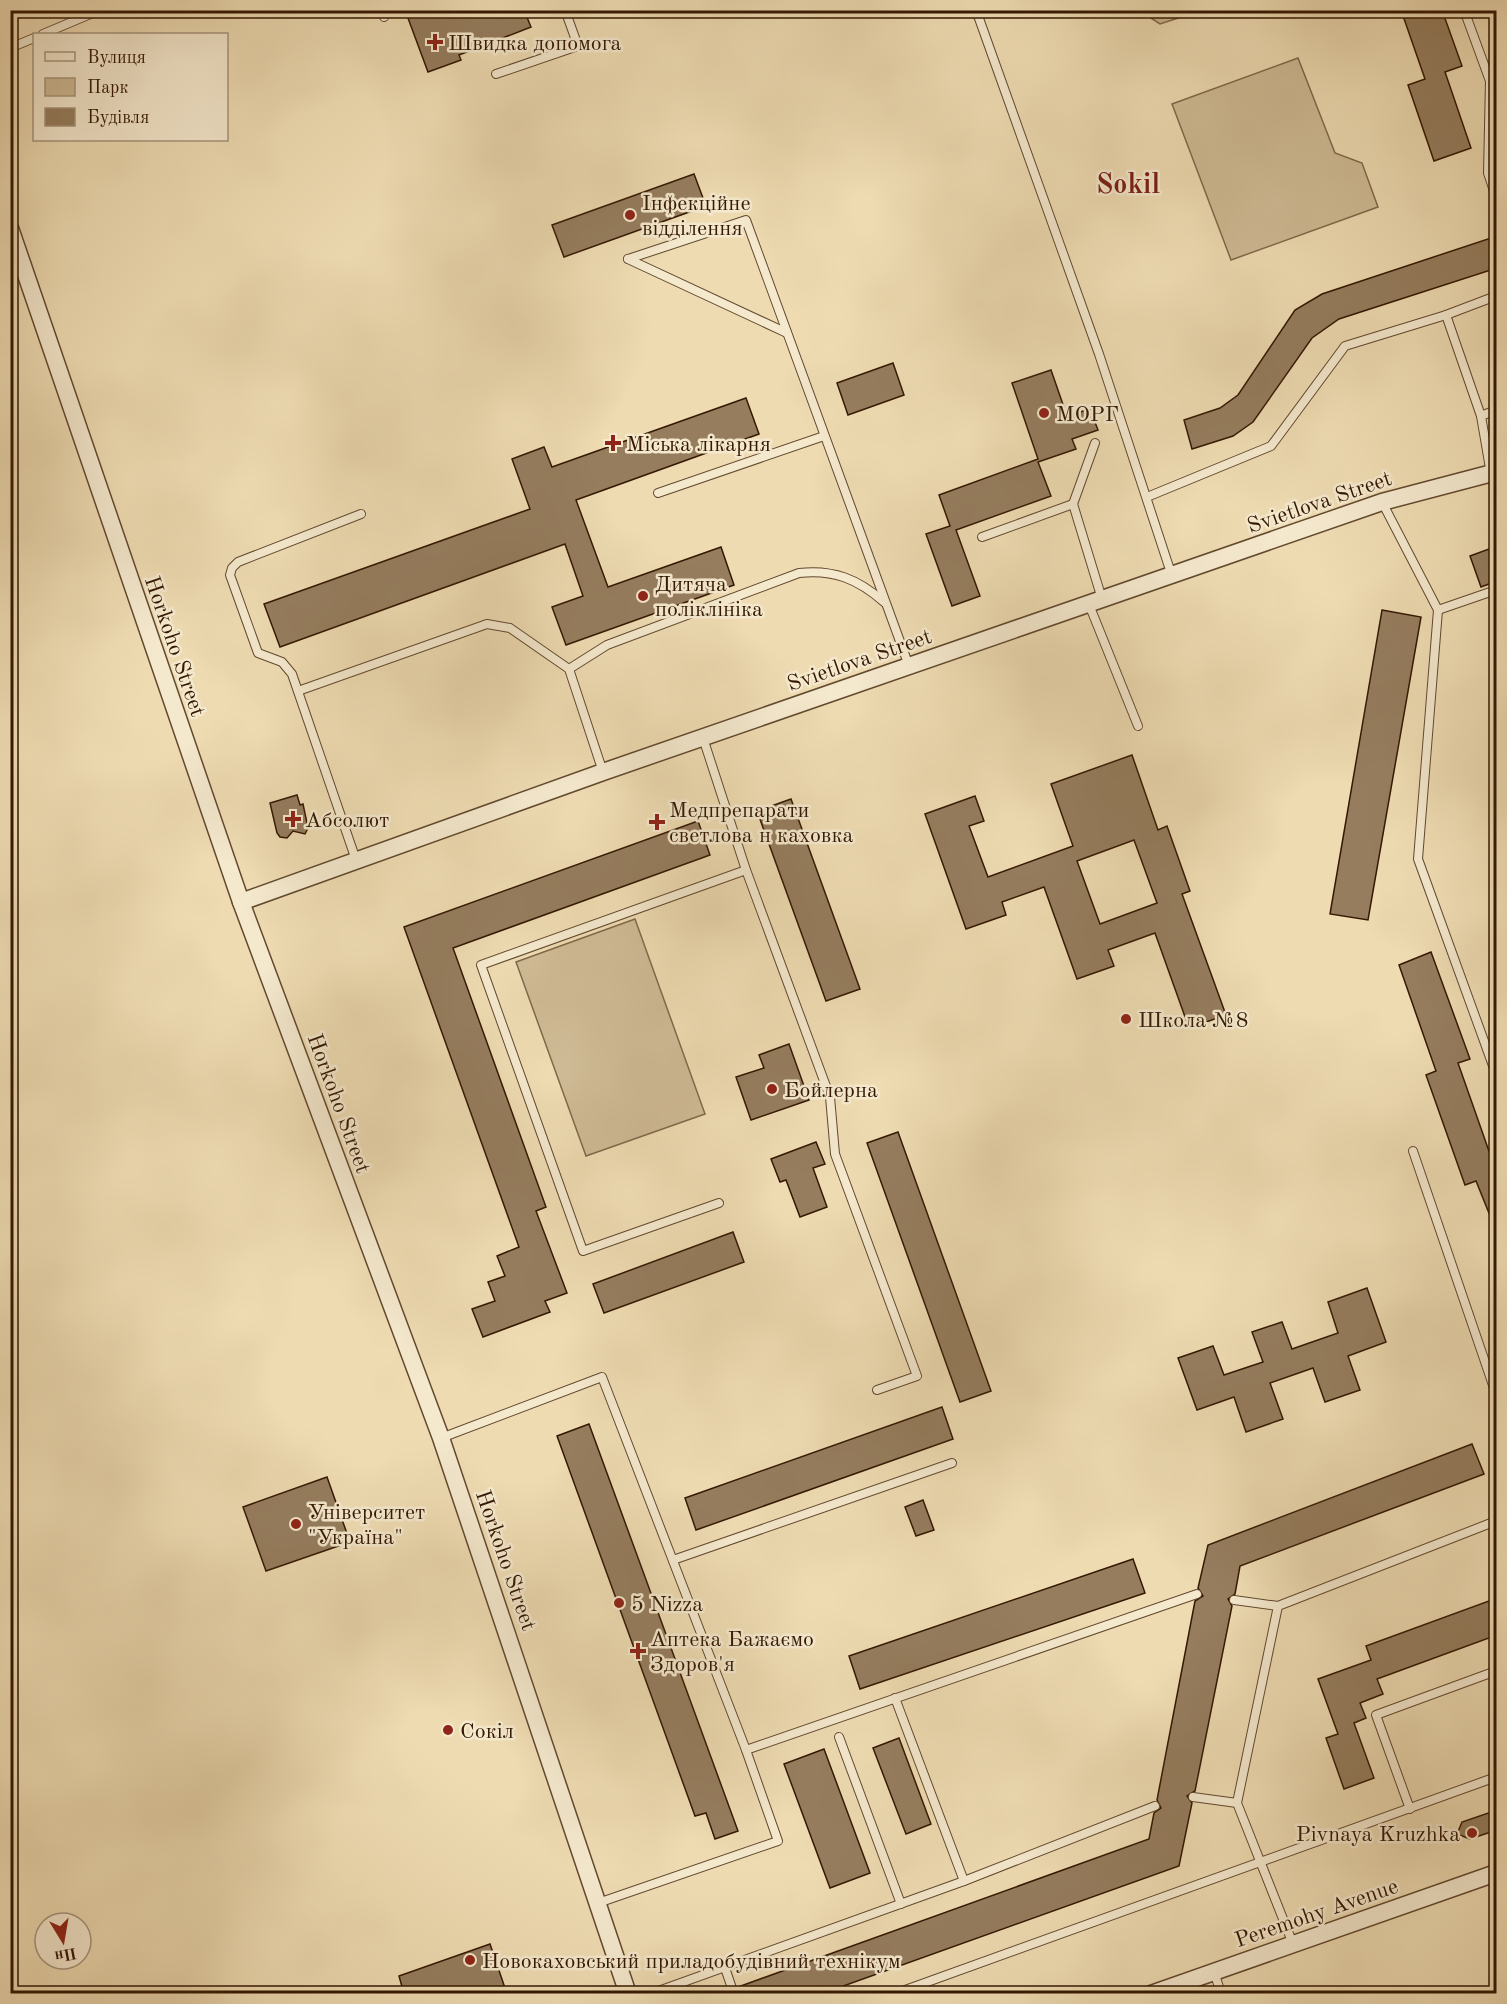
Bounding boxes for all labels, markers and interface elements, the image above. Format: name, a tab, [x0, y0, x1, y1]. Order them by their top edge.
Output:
legend	[33, 33, 228, 141]
marker: Швидка допомога	[426, 33, 444, 51]
place label: Швидка допомога	[448, 33, 622, 55]
text: Вулиця	[87, 49, 146, 67]
text: Парк	[87, 79, 128, 97]
text: Будівля	[87, 109, 149, 127]
district label: Sokil	[1096, 172, 1160, 200]
place label: Інфекційне відділення	[642, 193, 751, 240]
marker: Інфекційне відділення	[623, 208, 637, 222]
place label: МОРГ	[1056, 404, 1119, 426]
marker: МОРГ	[1037, 406, 1051, 420]
marker: Міська лікарня	[604, 434, 622, 452]
place label: Міська лікарня	[626, 434, 771, 456]
street label: Svietlova Street	[1245, 468, 1395, 538]
street label: Horkoho Street	[140, 574, 208, 720]
place label: Дитяча поліклініка	[655, 574, 763, 621]
marker: Дитяча поліклініка	[636, 589, 650, 603]
street label: Svietlova Street	[785, 626, 935, 696]
place label: Медпрепарати светлова н каховка	[669, 800, 853, 847]
place label: Абсолют	[305, 810, 389, 832]
marker: Абсолют	[286, 812, 300, 826]
marker: Медпрепарати светлова н каховка	[650, 815, 664, 829]
place label: Школа №8	[1138, 1010, 1249, 1032]
marker: Школа №8	[1119, 1012, 1133, 1026]
street label: Horkoho Street	[303, 1031, 374, 1176]
place label: Бойлерна	[784, 1080, 878, 1102]
marker: Бойлерна	[765, 1082, 779, 1096]
street label: Horkoho Street	[471, 1488, 539, 1634]
place label: Університет "Україна"	[308, 1502, 425, 1549]
marker: Університет "Україна"	[289, 1517, 303, 1531]
place label: 5 Nizza	[631, 1594, 703, 1616]
marker: 5 Nizza	[612, 1596, 626, 1610]
place label: Аптека Бажаємо Здоров'я	[650, 1629, 814, 1676]
marker: Аптека Бажаємо Здоров'я	[631, 1644, 645, 1658]
place label: Сокіл	[460, 1721, 514, 1743]
marker: Сокіл	[441, 1723, 455, 1737]
place label: Pivnaya Kruzhka	[1296, 1824, 1460, 1846]
marker: Pivnaya Kruzhka	[1465, 1826, 1479, 1840]
street label: Peremohy Avenue	[1232, 1876, 1401, 1952]
north arrow	[33, 1911, 93, 1971]
text: Пн	[53, 1944, 78, 1964]
place label: Новокаховський приладобудівний технікум	[482, 1951, 901, 1973]
marker: Новокаховський приладобудівний технікум	[463, 1953, 477, 1967]

